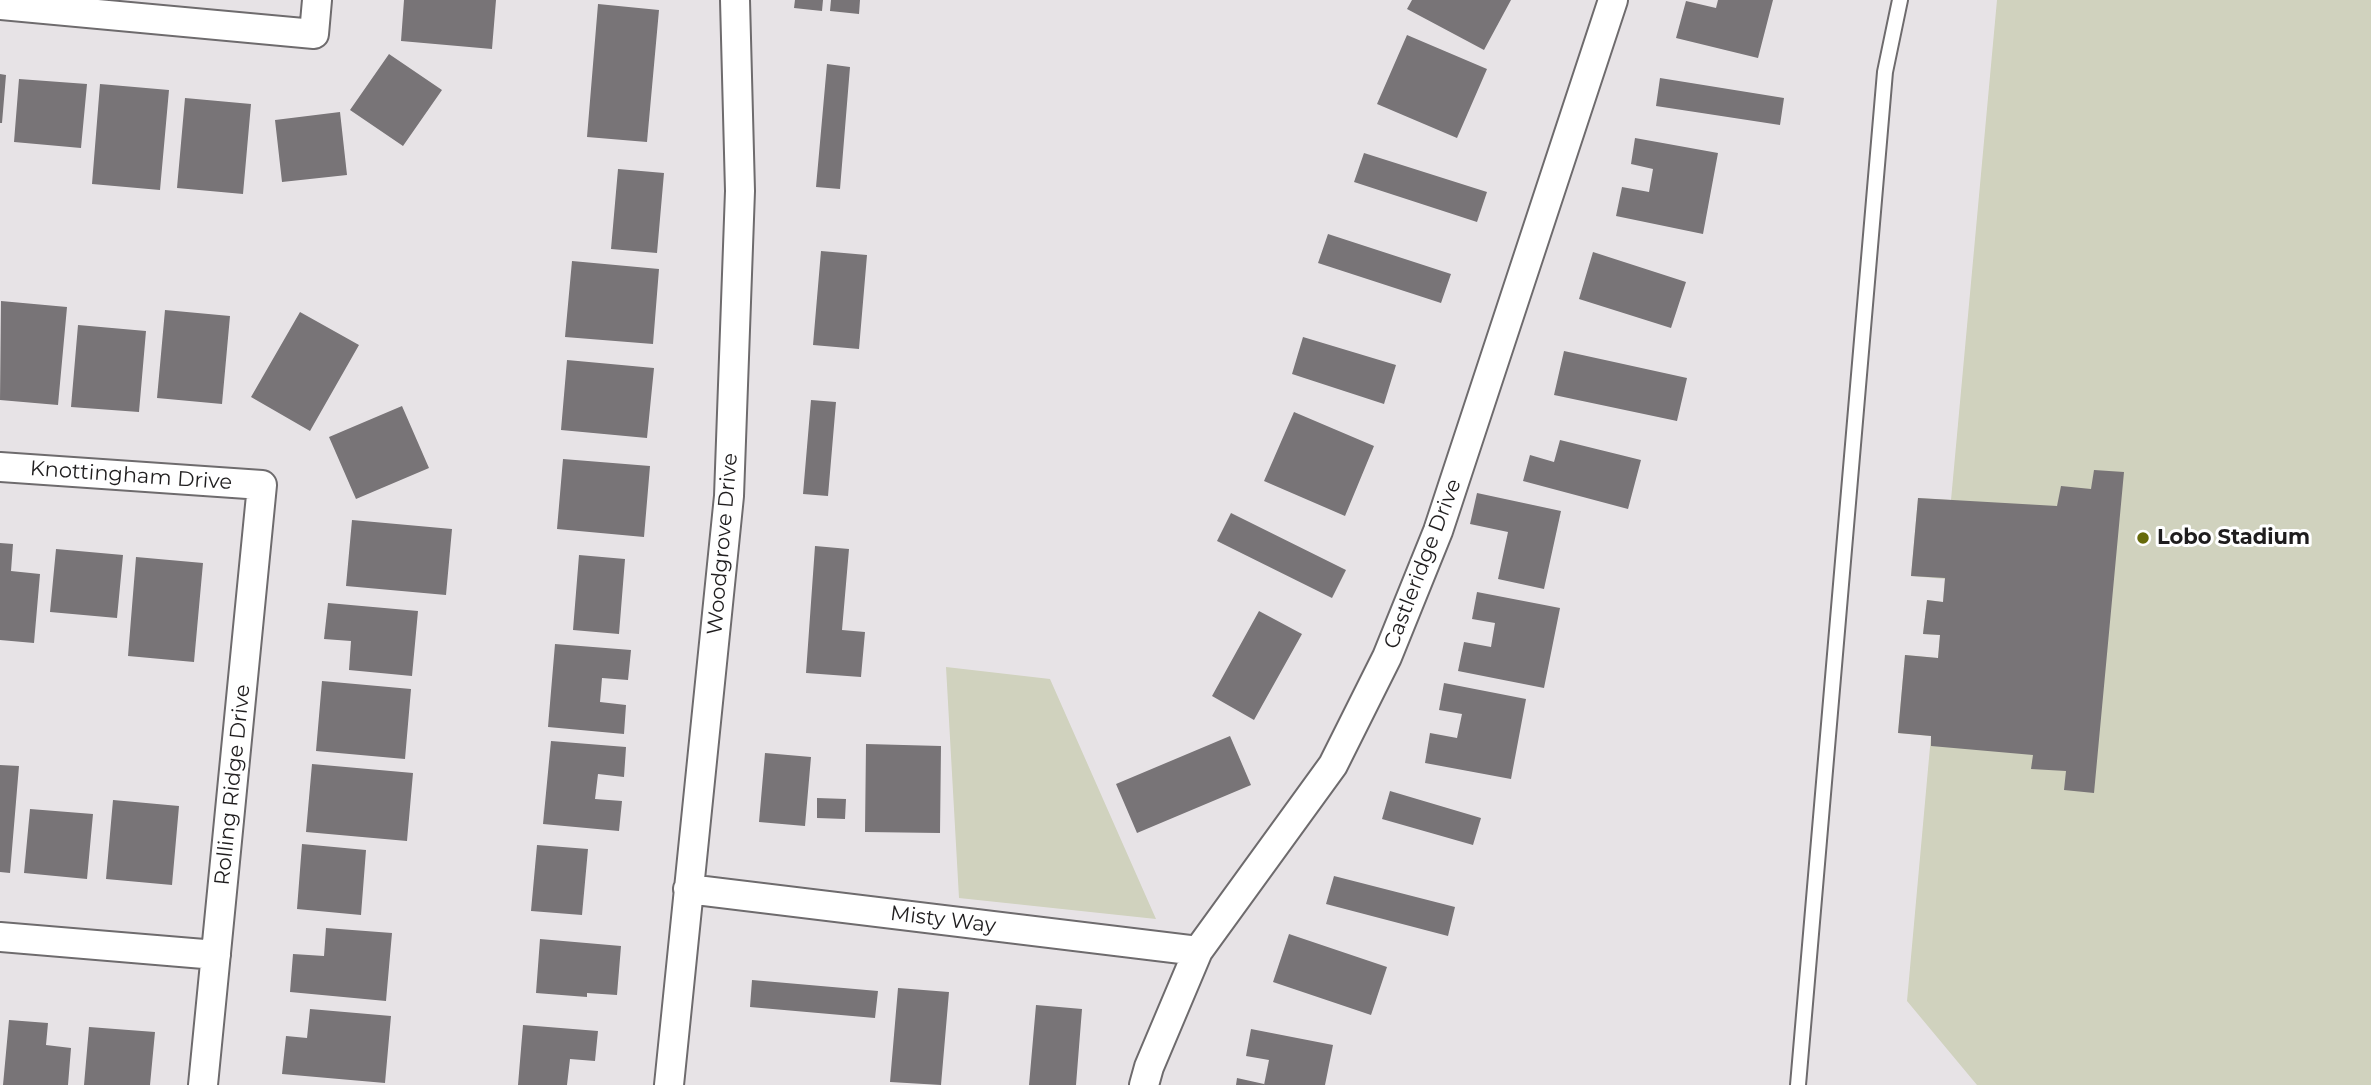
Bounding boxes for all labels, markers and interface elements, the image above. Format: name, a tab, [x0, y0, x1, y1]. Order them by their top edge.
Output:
street label: Woodgrove Drive	[702, 452, 744, 636]
street label: Knottingham Drive	[29, 456, 233, 496]
street label: Castleridge Drive	[1379, 475, 1467, 653]
place label: Lobo Stadium	[2157, 525, 2310, 551]
marker: Lobo Stadium	[2135, 530, 2151, 546]
street label: Rolling Ridge Drive	[210, 683, 256, 887]
street label: Misty Way	[889, 901, 997, 939]

